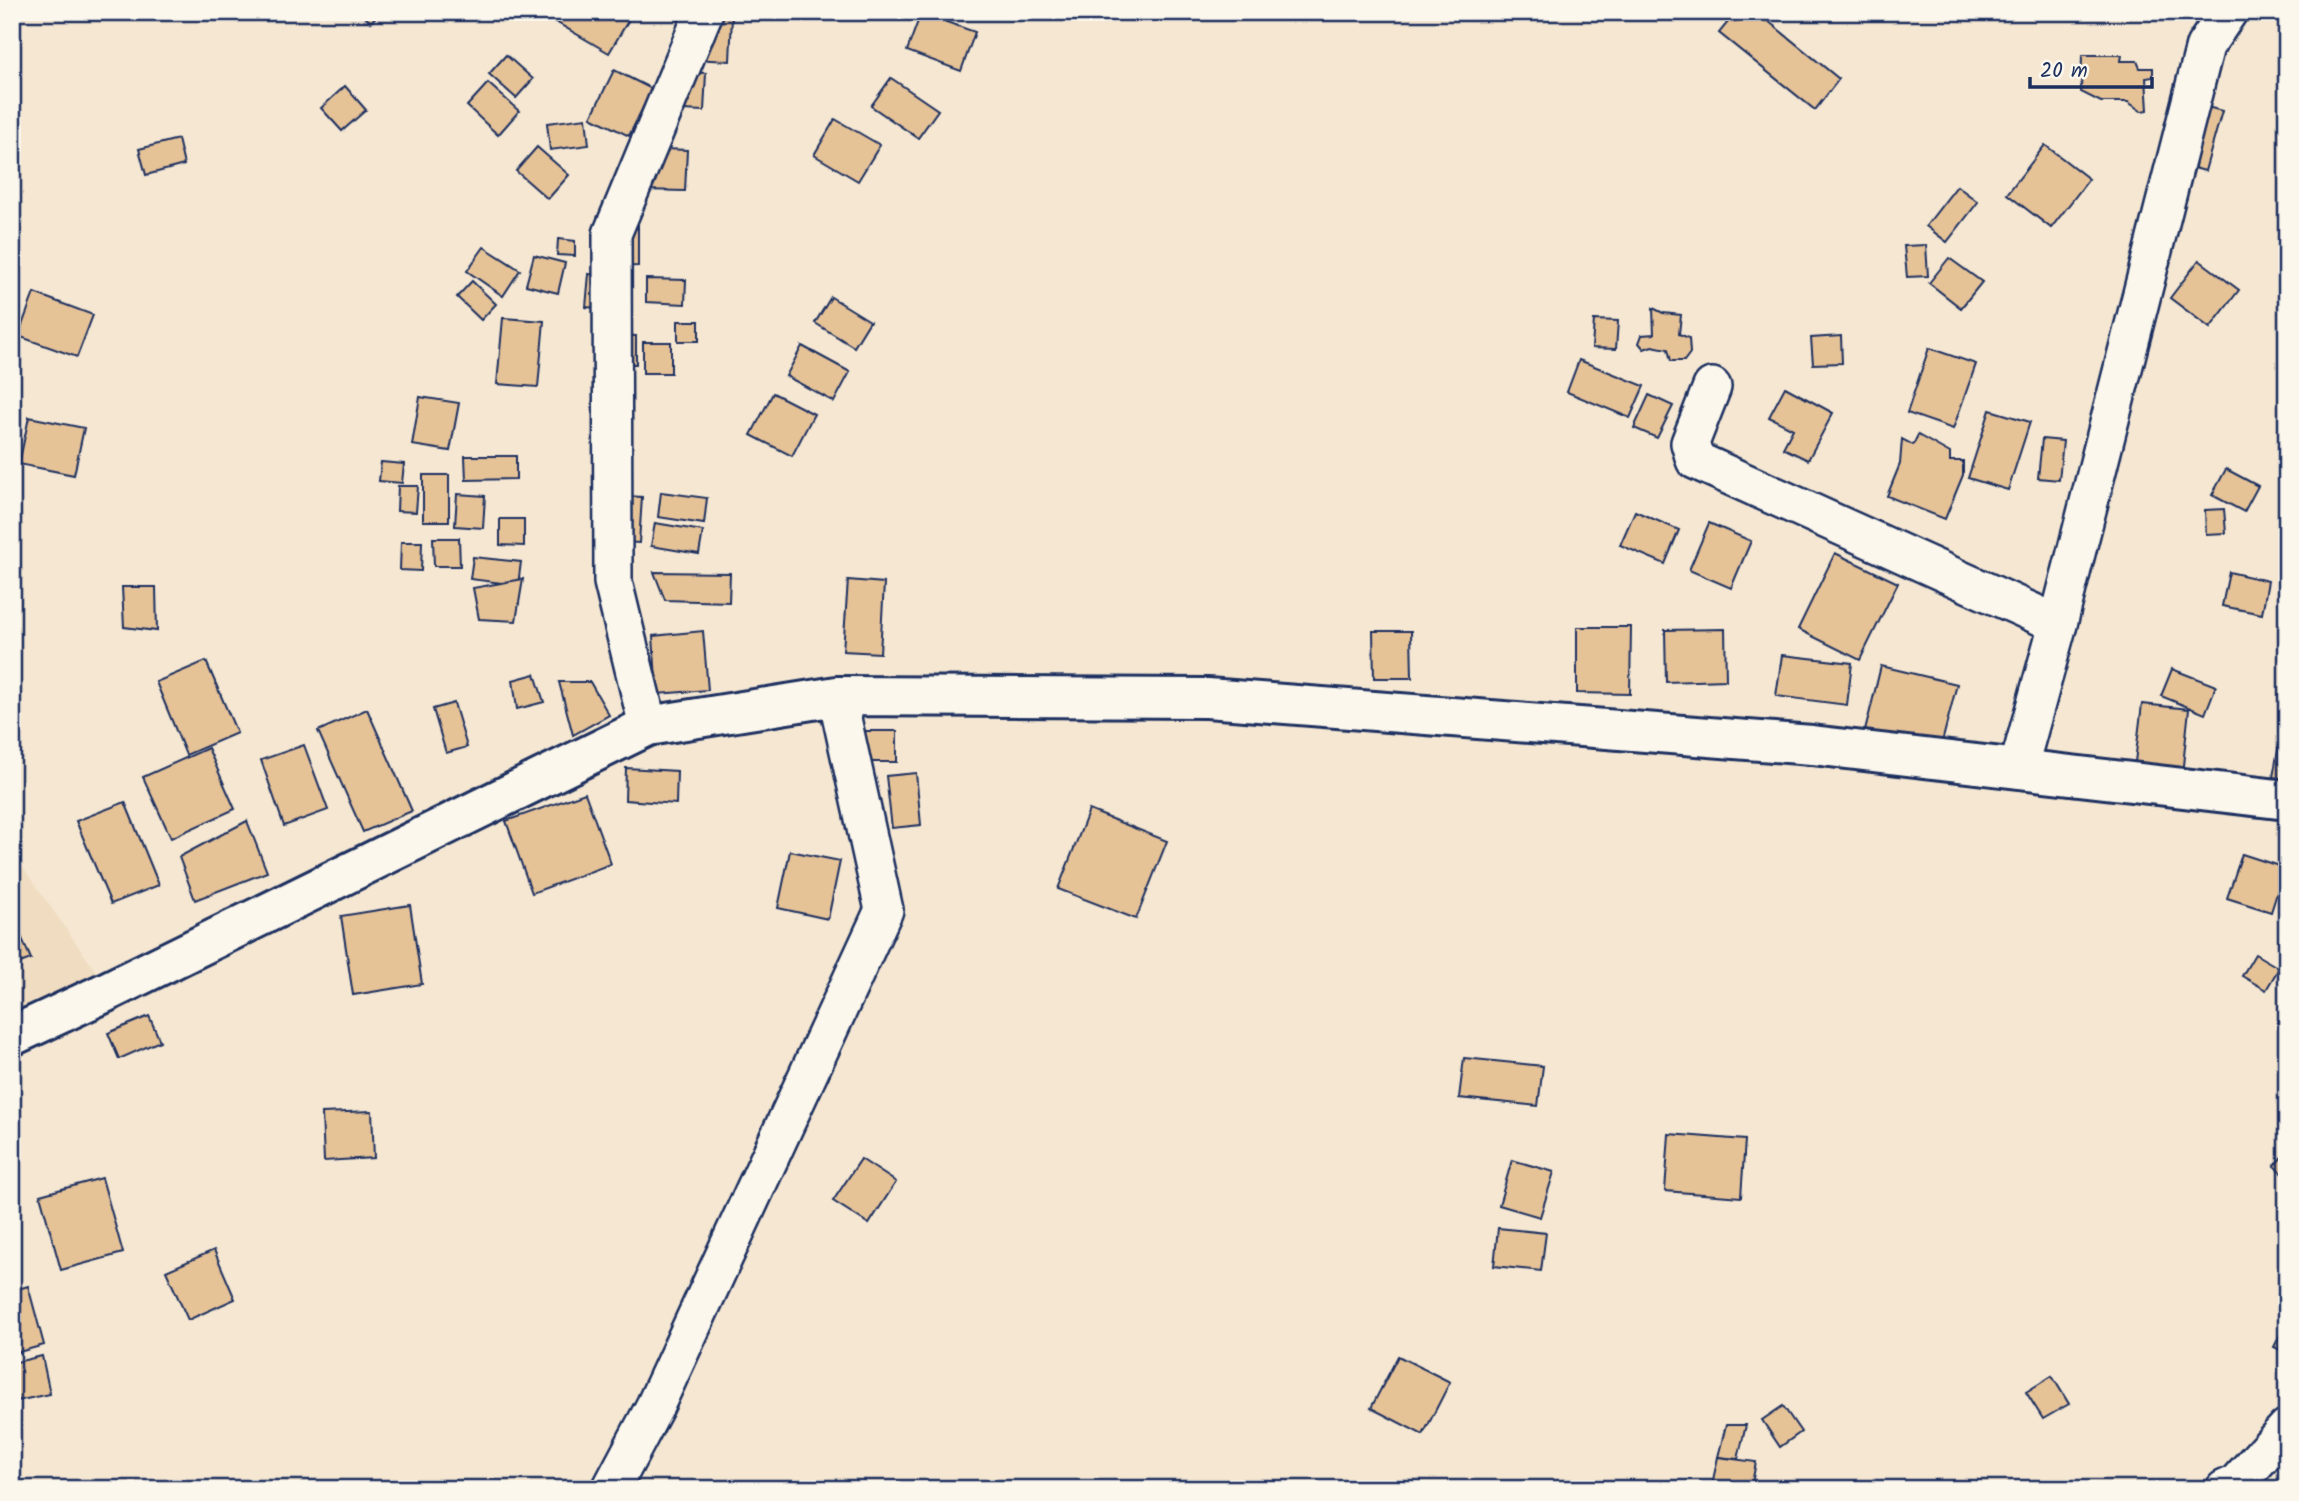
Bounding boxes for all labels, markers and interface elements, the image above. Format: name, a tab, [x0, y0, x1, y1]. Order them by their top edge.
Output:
scale bar	[2030, 46, 2152, 90]
text: 20 m	[2040, 55, 2088, 88]

